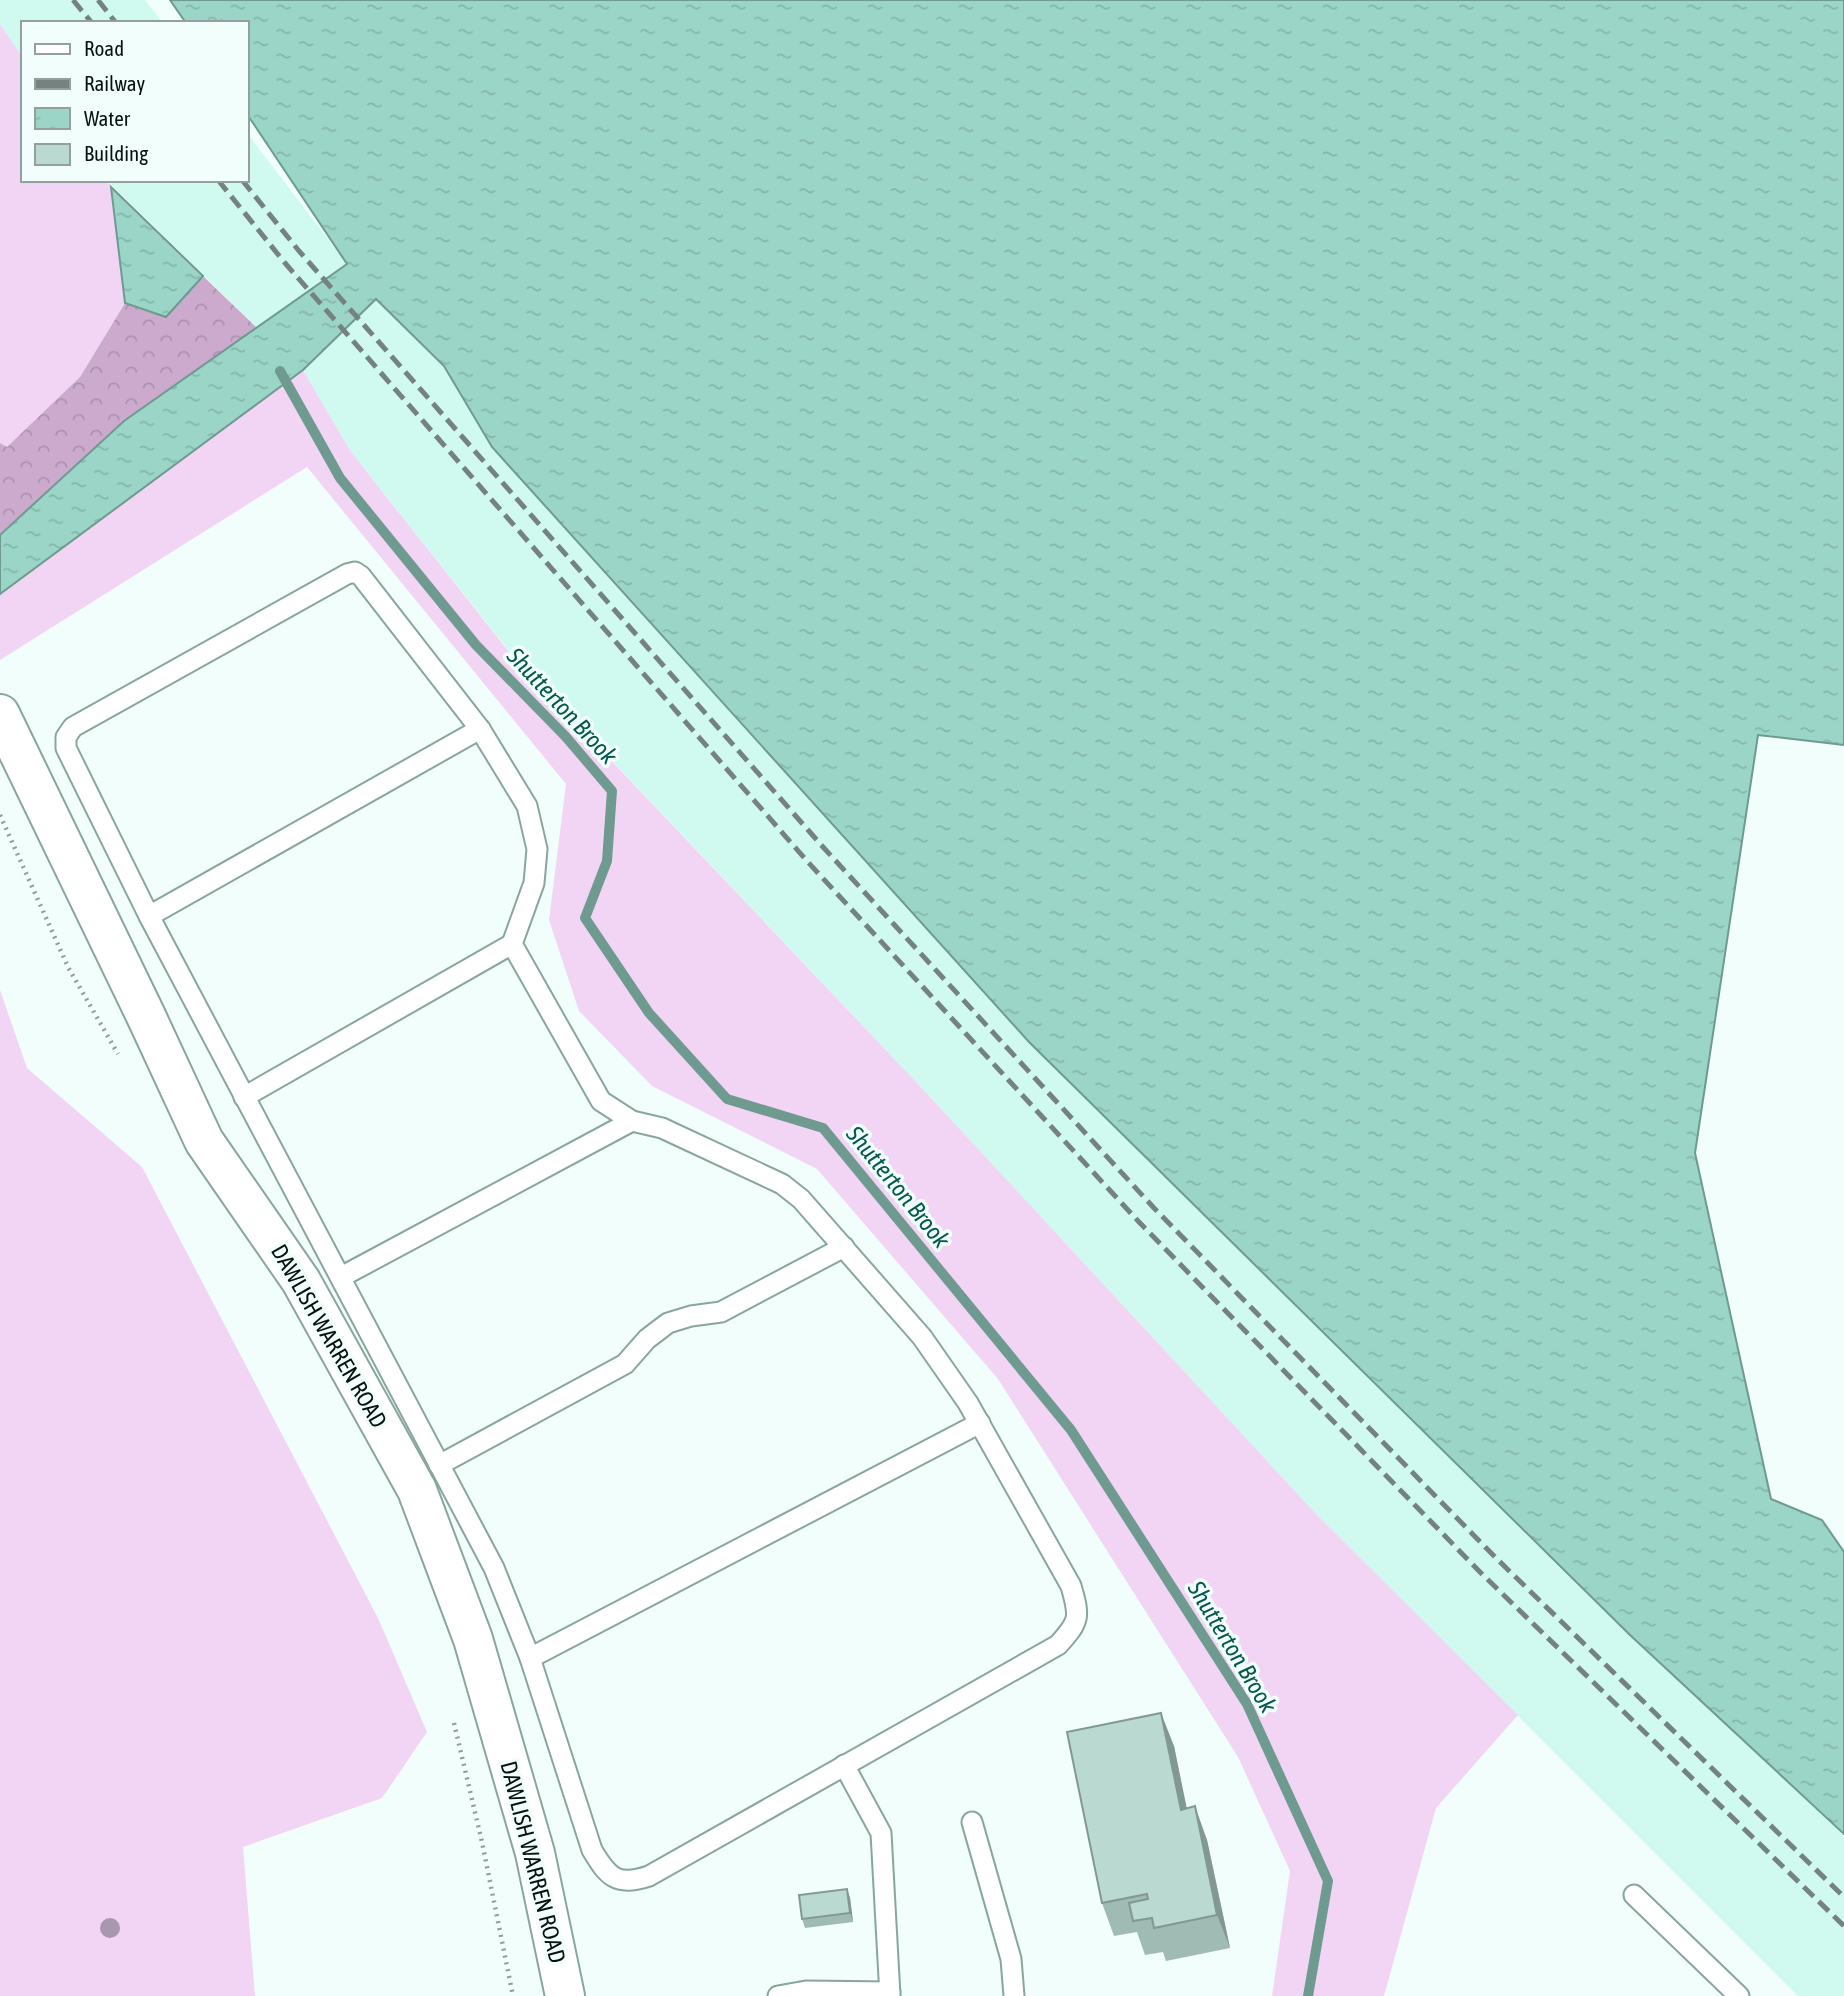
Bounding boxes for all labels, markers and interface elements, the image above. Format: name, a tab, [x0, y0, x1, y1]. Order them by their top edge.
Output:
legend	[21, 21, 248, 182]
text: Road	[84, 36, 124, 60]
text: Railway	[84, 71, 146, 95]
text: Water	[84, 106, 131, 130]
text: Building	[84, 141, 148, 165]
water label: Shutterton Brook	[501, 641, 623, 769]
water label: Shutterton Brook	[841, 1120, 956, 1253]
street label: DAWLISH WARREN ROAD	[266, 1240, 392, 1432]
water label: Shutterton Brook	[1182, 1575, 1282, 1718]
street label: DAWLISH WARREN ROAD	[495, 1758, 571, 1966]

